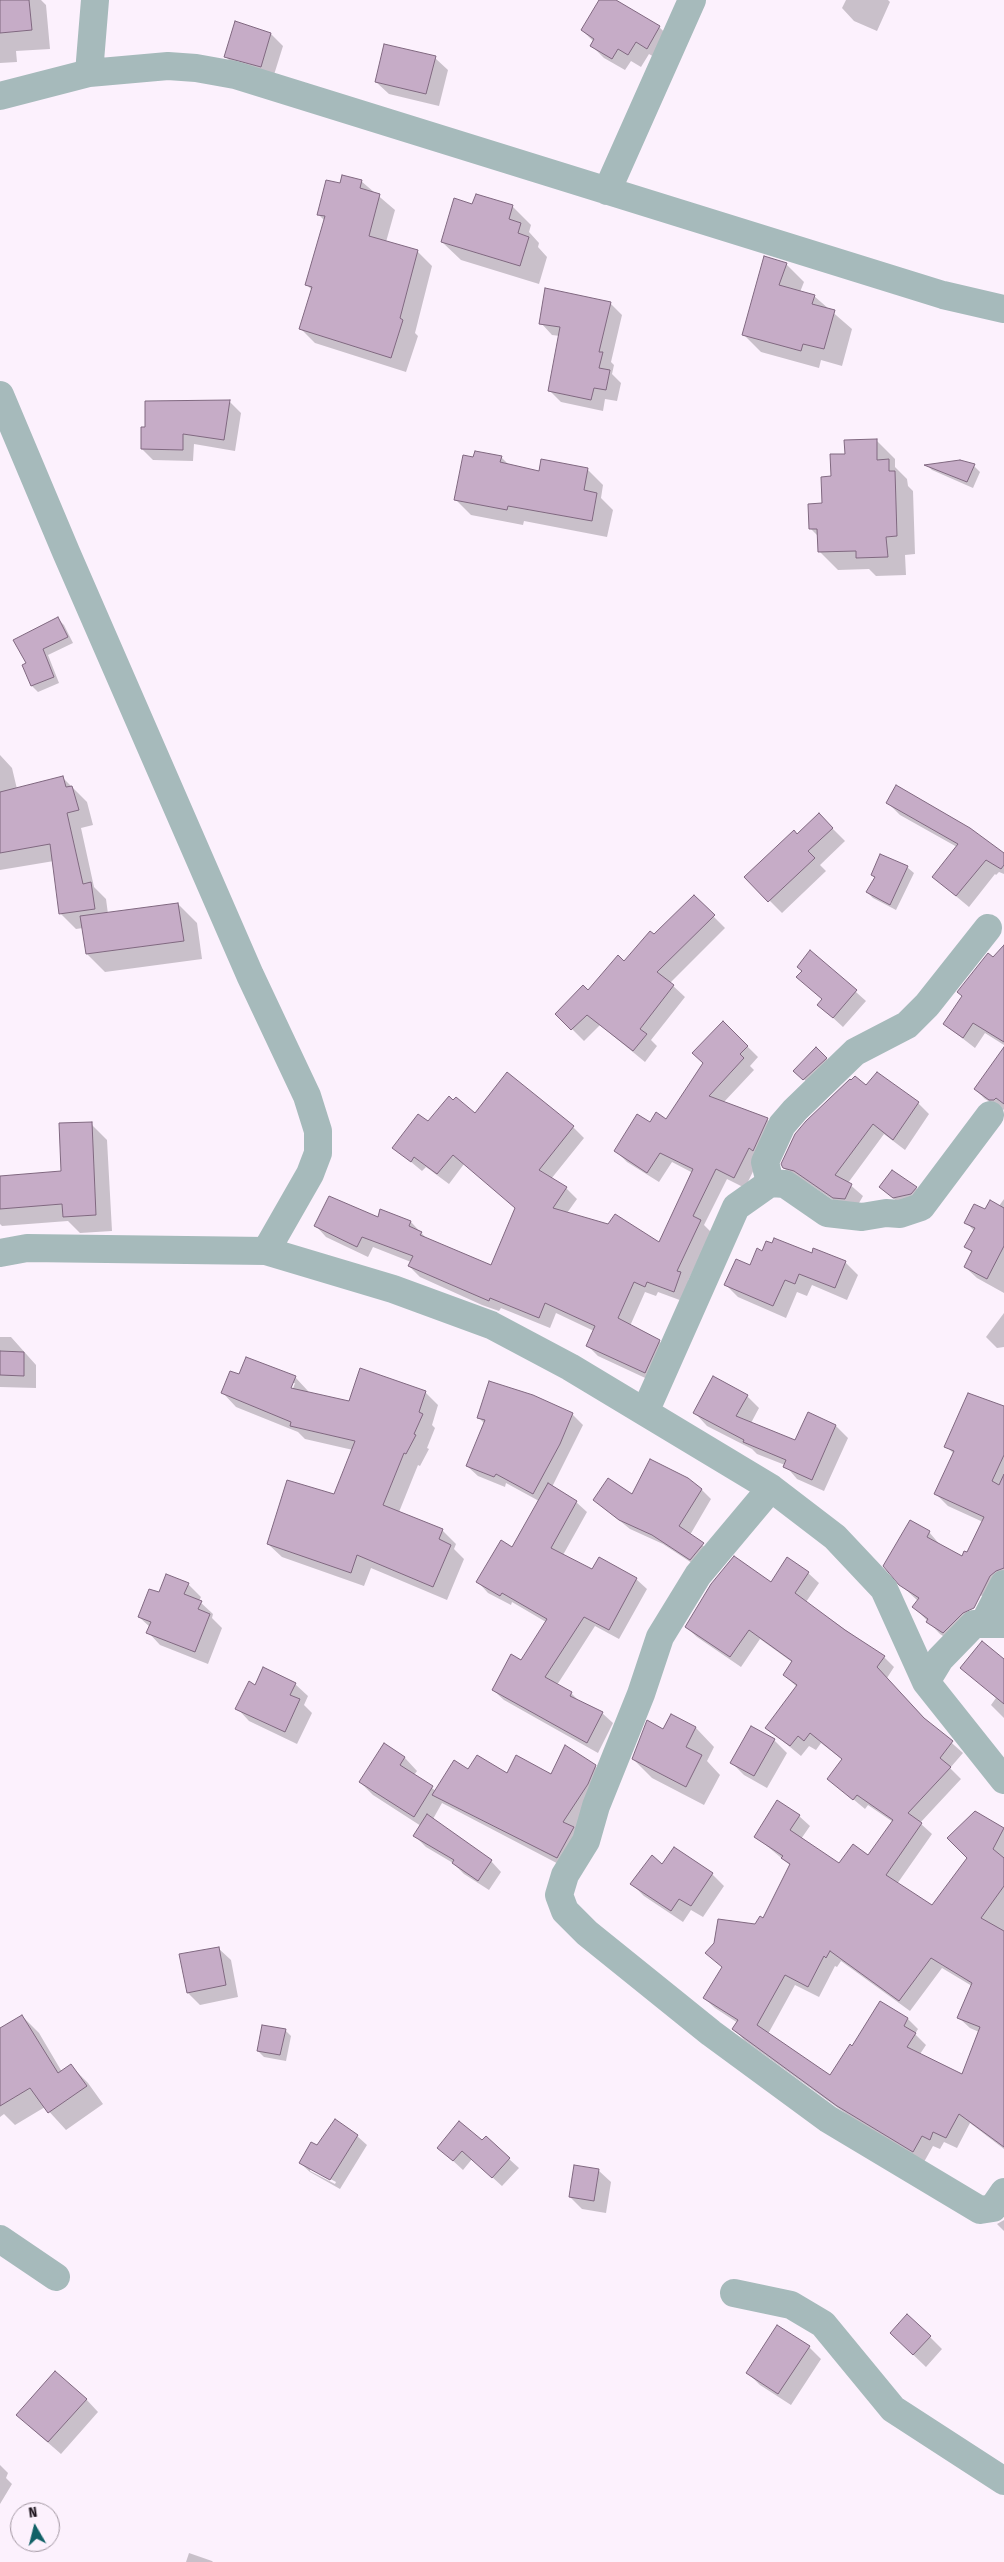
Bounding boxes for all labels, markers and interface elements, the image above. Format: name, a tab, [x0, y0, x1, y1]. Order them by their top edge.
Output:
north arrow	[10, 2502, 60, 2552]
text: N	[28, 2504, 38, 2522]

